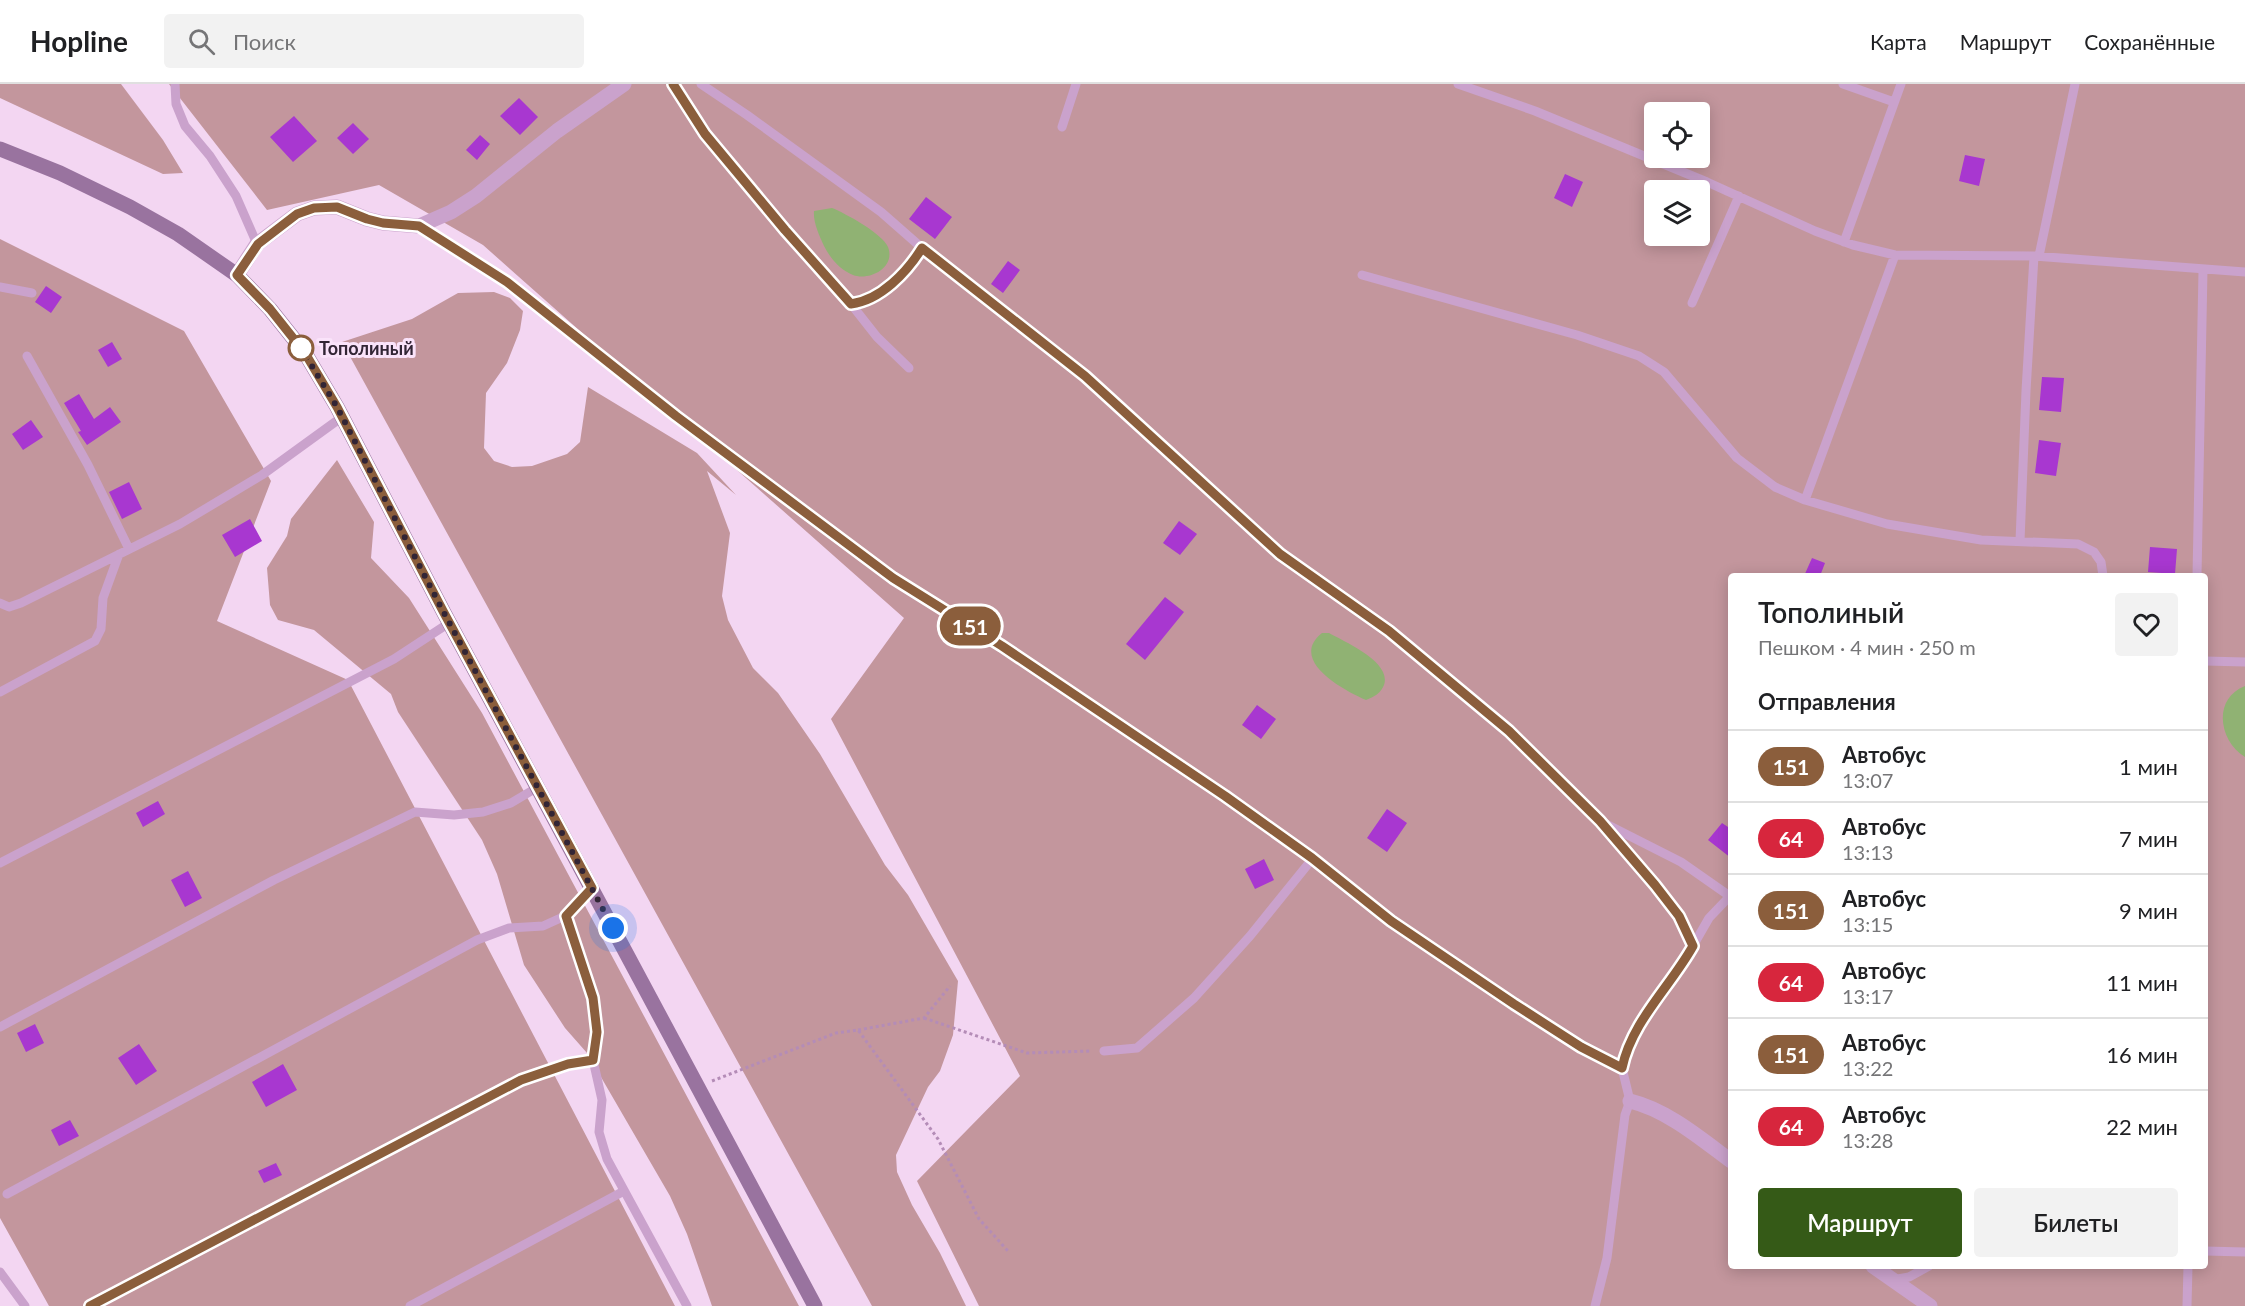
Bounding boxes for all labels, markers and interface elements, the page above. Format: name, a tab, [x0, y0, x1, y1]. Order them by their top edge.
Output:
search box	[164, 14, 584, 68]
text: Hopline	[30, 24, 128, 58]
icon: search	[185, 25, 218, 58]
text: Поиск	[233, 28, 296, 55]
text: Карта	[1870, 29, 1927, 54]
text: Маршрут	[1960, 29, 2051, 54]
text: Сохранённые	[2084, 29, 2215, 54]
map controls	[1644, 102, 1710, 246]
button: locate	[1644, 102, 1710, 168]
button: layers	[1644, 180, 1710, 246]
marker: Тополиный	[288, 335, 314, 361]
place label: Тополиный	[319, 337, 414, 359]
button: heart	[2115, 593, 2178, 656]
text: Тополиный	[1758, 595, 1904, 629]
line badge: 151	[936, 606, 1004, 646]
text: 151	[952, 614, 988, 639]
text: Пешком · 4 мин · 250 m	[1758, 635, 1976, 659]
text: Отправления	[1758, 688, 1896, 715]
text: Автобус	[1842, 741, 1926, 768]
text: 1 мин	[2119, 753, 2178, 780]
text: 151	[1773, 754, 1809, 779]
text: 13:07	[1842, 768, 1893, 792]
text: Автобус	[1842, 813, 1926, 840]
text: 7 мин	[2119, 825, 2178, 852]
text: 64	[1779, 826, 1803, 851]
text: 13:13	[1842, 840, 1893, 864]
text: Автобус	[1842, 885, 1926, 912]
text: 9 мин	[2119, 897, 2178, 924]
text: 151	[1773, 898, 1809, 923]
text: 13:15	[1842, 912, 1893, 936]
your location	[598, 913, 628, 943]
text: Автобус	[1842, 957, 1926, 984]
text: 11 мин	[2106, 969, 2178, 996]
text: 64	[1779, 970, 1803, 995]
text: 13:17	[1842, 984, 1893, 1008]
text: Автобус	[1842, 1029, 1926, 1056]
text: 16 мин	[2106, 1041, 2178, 1068]
text: 151	[1773, 1042, 1809, 1067]
text: 13:22	[1842, 1056, 1893, 1080]
text: Автобус	[1842, 1101, 1926, 1128]
text: 22 мин	[2106, 1113, 2178, 1140]
text: 64	[1779, 1114, 1803, 1139]
text: 13:28	[1842, 1128, 1893, 1152]
button: Маршрут	[1758, 1188, 1962, 1257]
button: Билеты	[1974, 1188, 2178, 1257]

